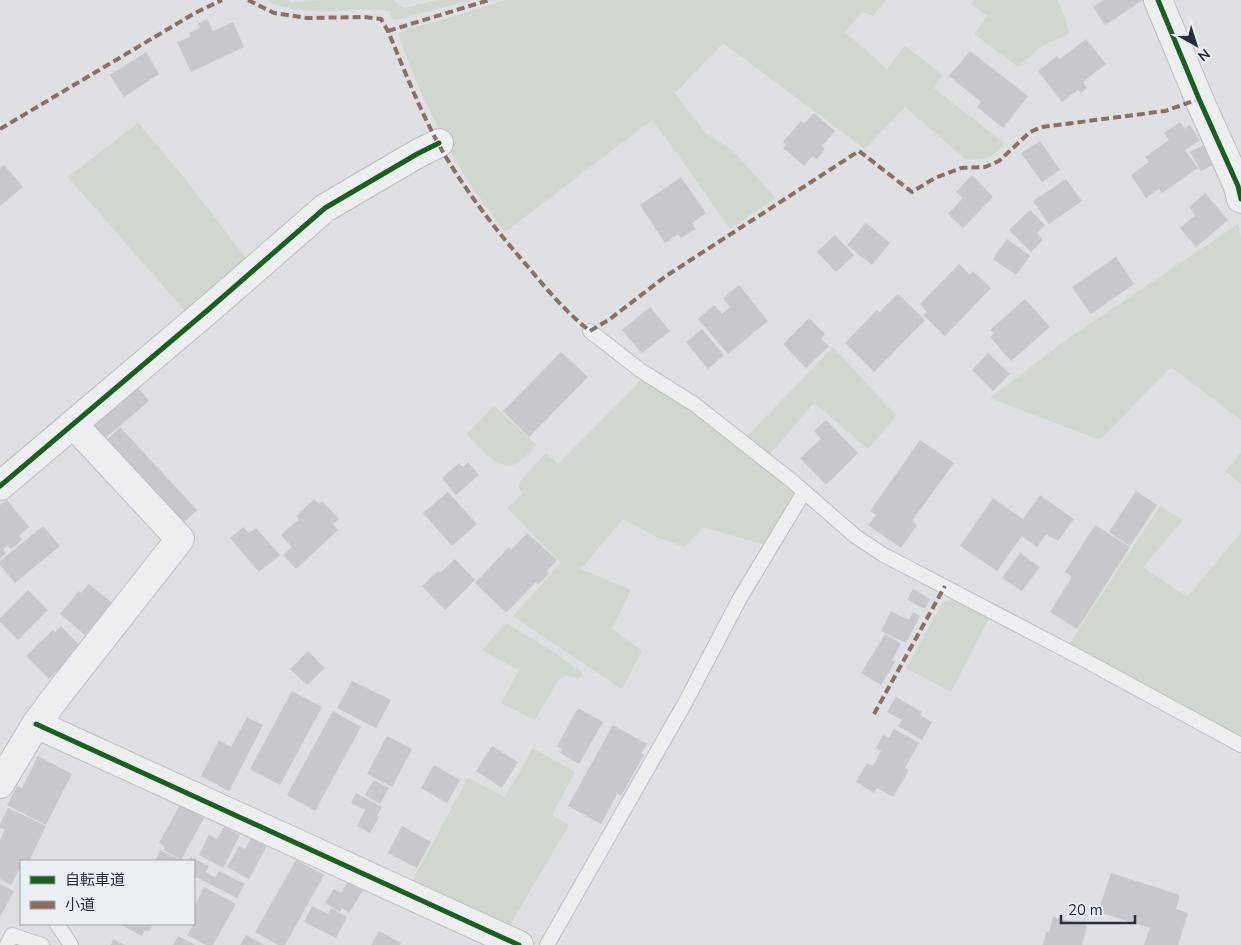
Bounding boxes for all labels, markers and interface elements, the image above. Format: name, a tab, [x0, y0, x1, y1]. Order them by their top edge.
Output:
north arrow	[1171, 20, 1221, 70]
text: N	[1194, 44, 1214, 65]
legend	[20, 860, 195, 925]
text: 自転車道	[65, 870, 125, 890]
scale bar	[1061, 892, 1135, 924]
text: 小道	[65, 895, 95, 915]
text: 20 m	[1068, 900, 1103, 920]

